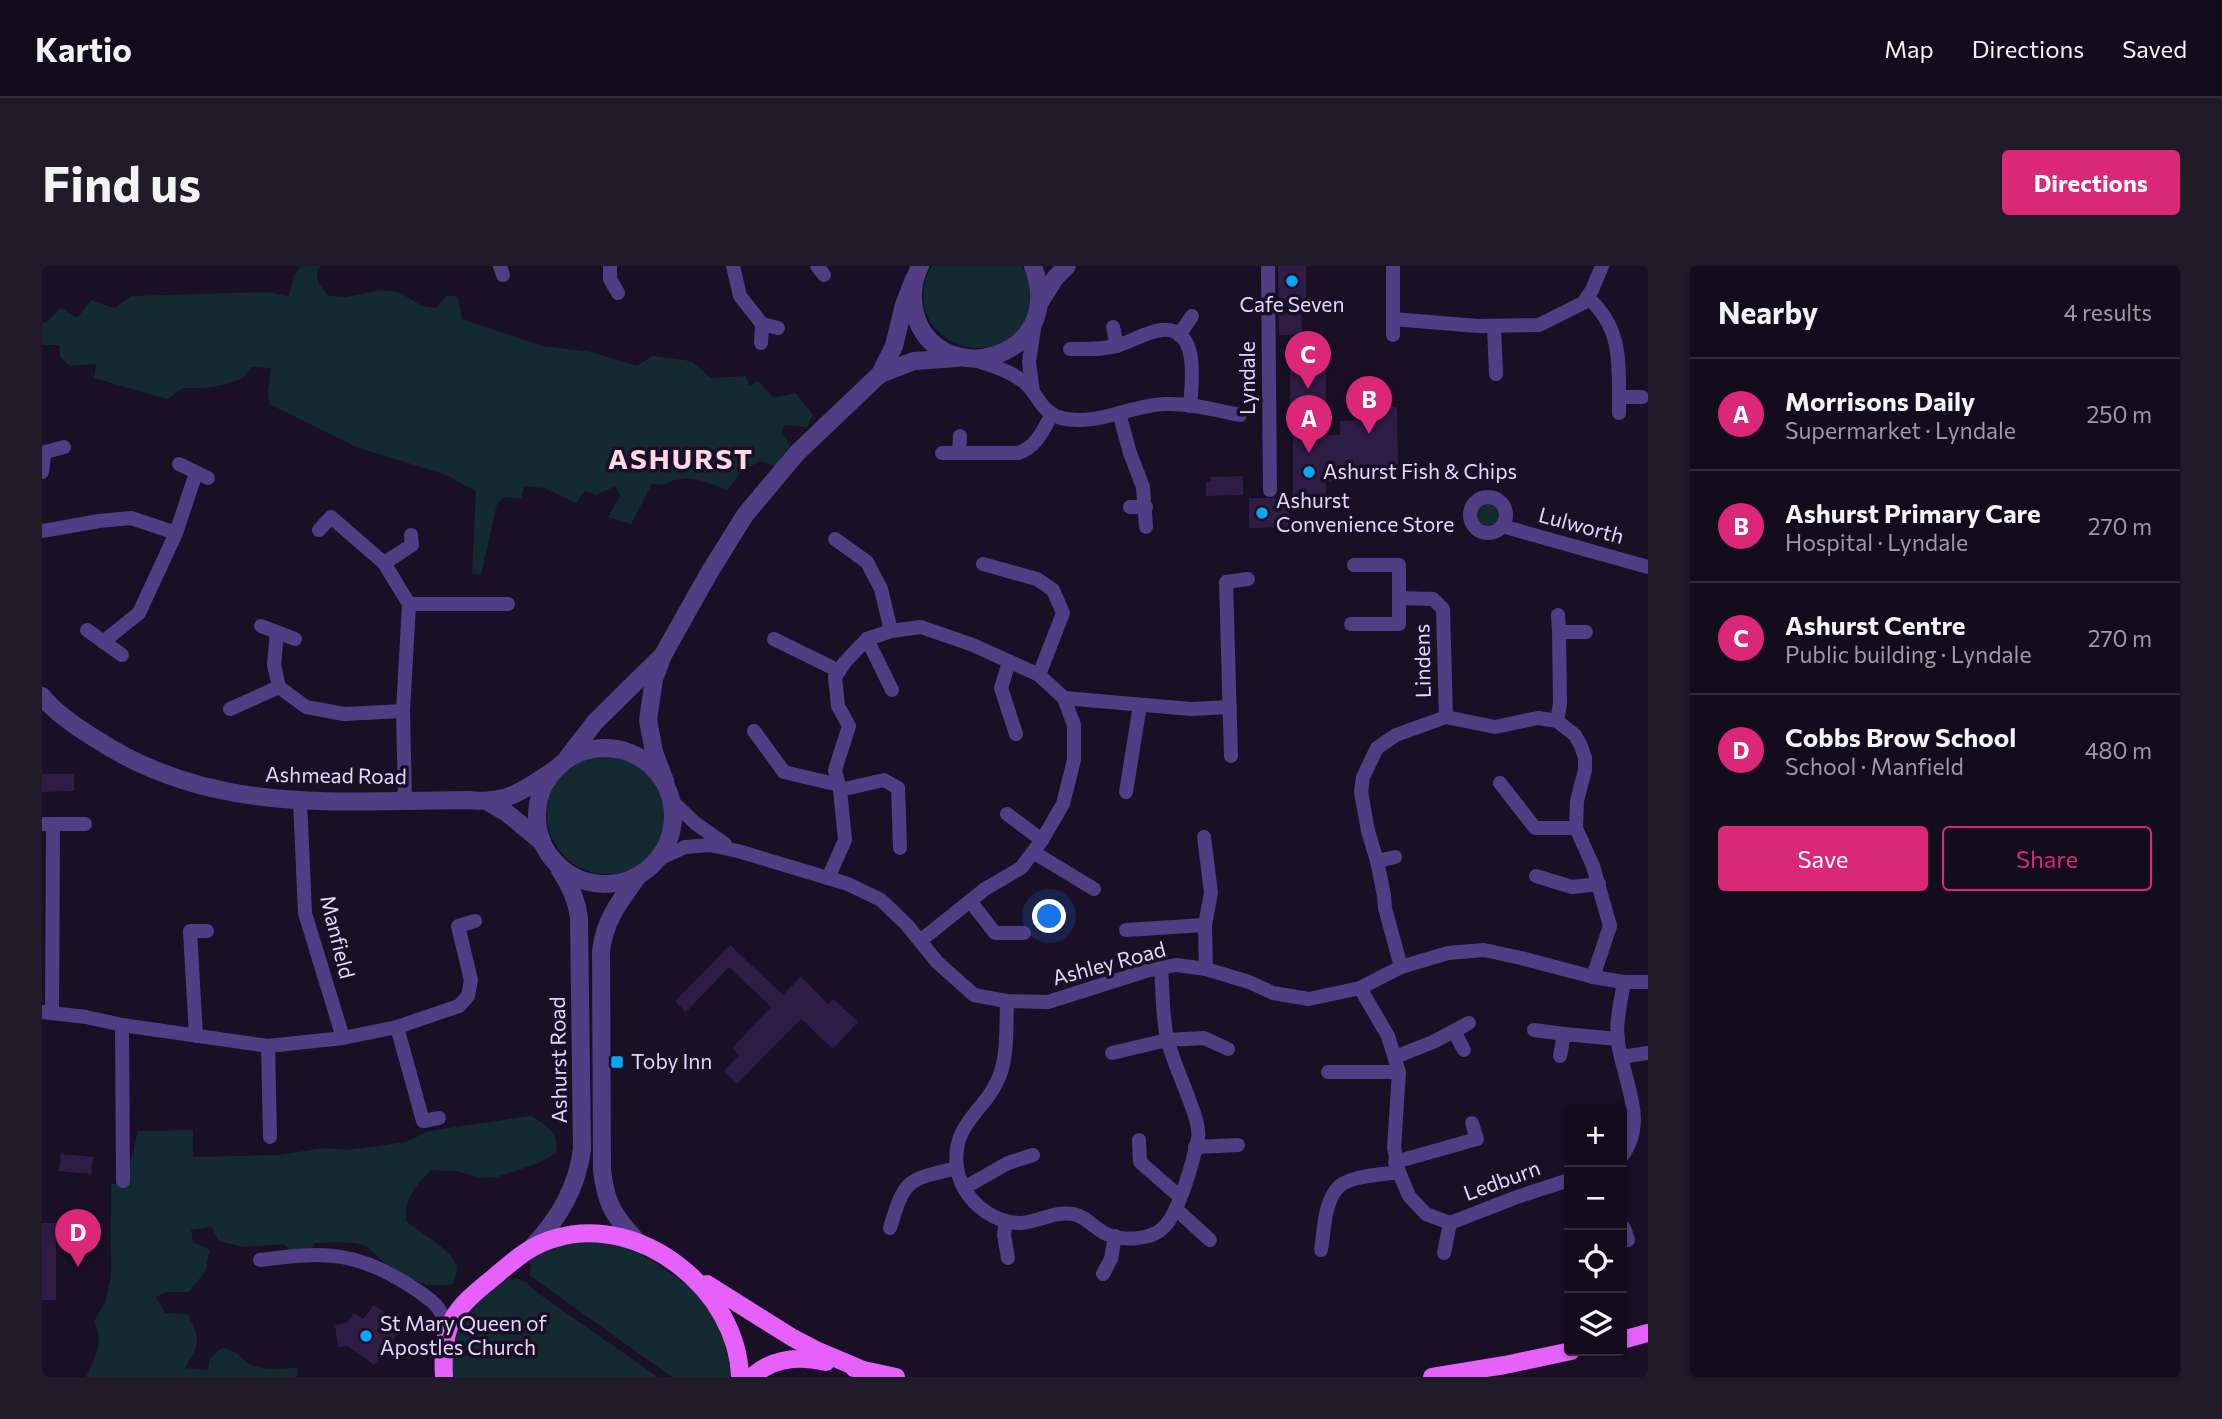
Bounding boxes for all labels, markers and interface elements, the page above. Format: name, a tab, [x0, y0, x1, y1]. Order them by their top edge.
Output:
text: Kartio	[35, 28, 132, 69]
text: Map	[1884, 34, 1934, 63]
text: Directions	[1972, 34, 2084, 63]
text: Saved	[2122, 34, 2187, 63]
button: Directions	[2002, 150, 2180, 215]
text: Find us	[42, 152, 201, 212]
marker: Cafe Seven	[1284, 273, 1300, 289]
place label: Cafe Seven	[1240, 291, 1344, 316]
text: Nearby	[1718, 293, 1818, 330]
text: 4 results	[2064, 298, 2152, 326]
pin: C	[1285, 331, 1331, 389]
street label: Lyndale	[1234, 341, 1259, 415]
pin: B	[1346, 376, 1392, 434]
text: Morrisons Daily	[1785, 385, 1975, 416]
pin: A	[1286, 395, 1332, 453]
text: A	[1733, 400, 1749, 428]
text: 250 m	[2087, 400, 2152, 428]
text: Supermarket · Lyndale	[1785, 416, 2016, 444]
district label: ASHURST	[608, 441, 754, 475]
place label: Ashurst Fish & Chips	[1323, 458, 1517, 483]
marker: Ashurst Fish & Chips	[1301, 464, 1317, 480]
place label: Ashurst Convenience Store	[1276, 487, 1454, 536]
text: Ashurst Primary Care	[1785, 497, 2041, 528]
street label: Lulworth	[1536, 501, 1627, 548]
marker: Ashurst Convenience Store	[1254, 505, 1270, 521]
text: B	[1733, 512, 1749, 540]
text: 270 m	[2088, 512, 2152, 540]
text: Hospital · Lyndale	[1785, 528, 1968, 556]
text: Ashurst Centre	[1785, 609, 1966, 640]
street label: Lindens	[1408, 624, 1435, 698]
text: C	[1733, 624, 1749, 652]
text: 270 m	[2088, 624, 2152, 652]
text: Public building · Lyndale	[1785, 640, 2032, 668]
text: Cobbs Brow School	[1785, 721, 2016, 752]
text: D	[1733, 736, 1749, 764]
text: 480 m	[2085, 736, 2152, 764]
text: School · Manfield	[1785, 752, 1964, 780]
street label: Ashmead Road	[265, 761, 407, 788]
button: Save	[1718, 826, 1928, 891]
button: Share	[1942, 826, 2152, 891]
street label: Manfield	[316, 892, 361, 981]
your location	[1032, 899, 1066, 933]
street label: Ashley Road	[1049, 935, 1168, 990]
street label: Ashurst Road	[544, 996, 571, 1124]
place label: Toby Inn	[631, 1048, 712, 1073]
marker: Toby Inn	[609, 1054, 625, 1070]
map controls	[1564, 1104, 1627, 1356]
button: +	[1564, 1104, 1627, 1167]
street label: Ledburn	[1460, 1154, 1543, 1205]
button: −	[1564, 1167, 1627, 1230]
pin: D	[55, 1209, 101, 1267]
button: locate	[1564, 1230, 1627, 1293]
button: layers	[1564, 1293, 1627, 1356]
place label: St Mary Queen of Apostles Church	[380, 1310, 547, 1359]
marker: St Mary Queen of Apostles Church	[358, 1328, 374, 1344]

